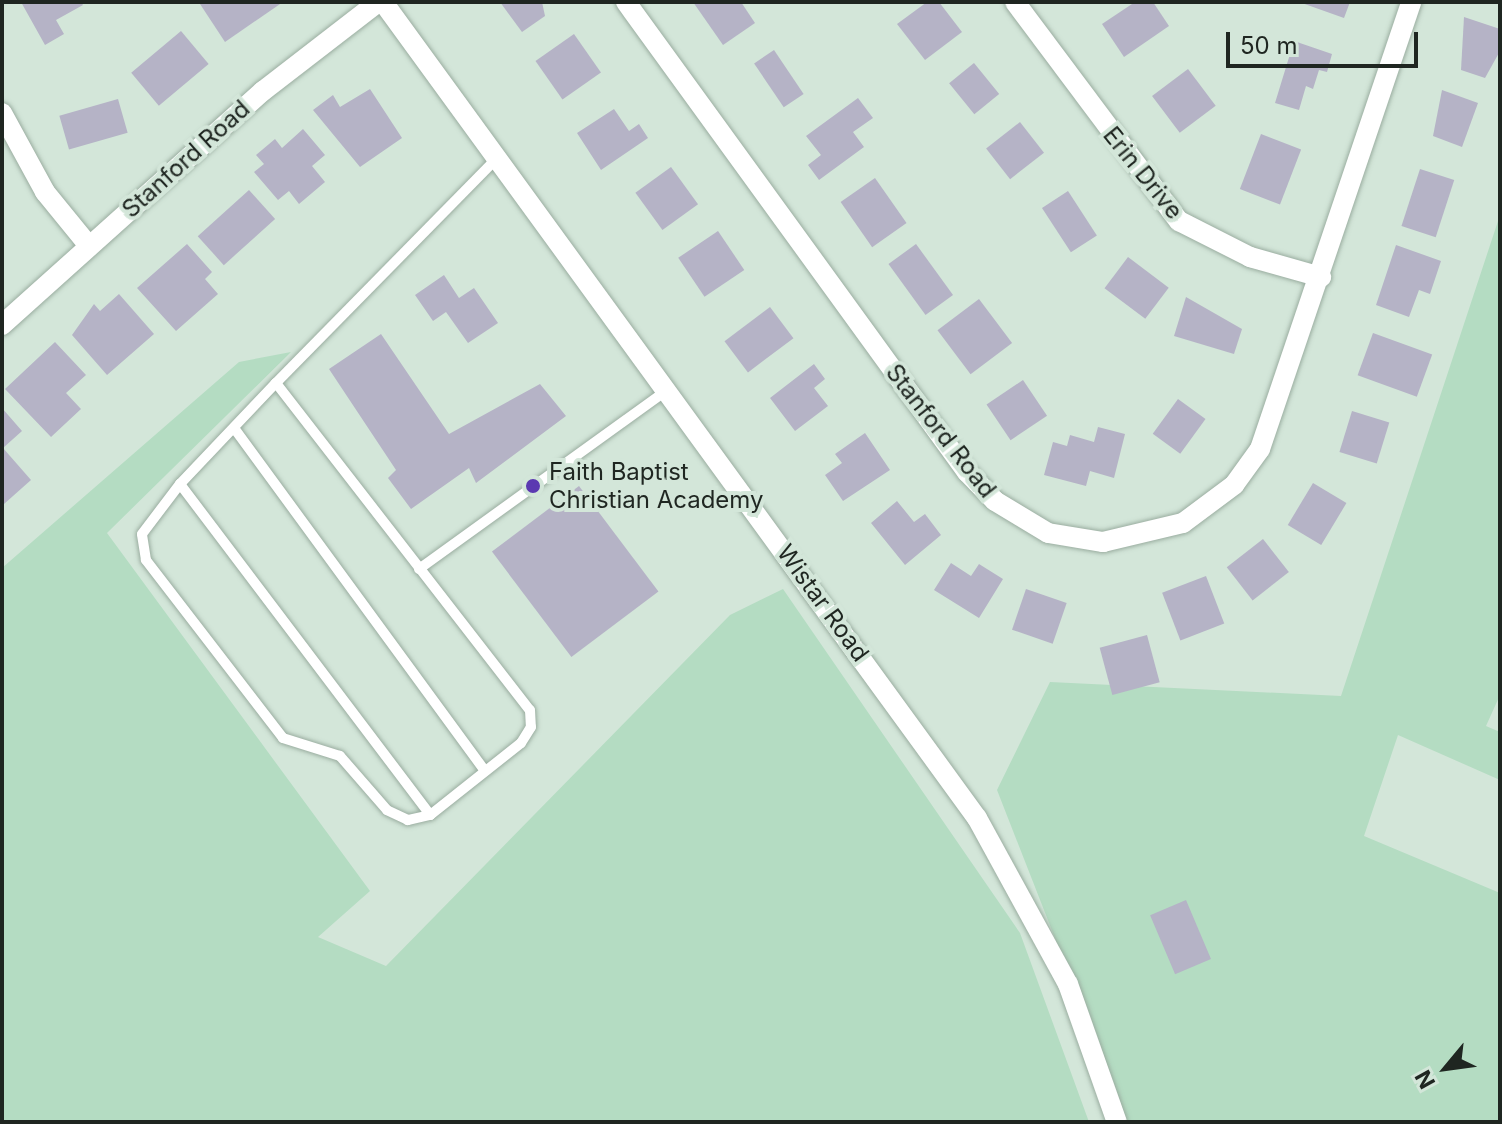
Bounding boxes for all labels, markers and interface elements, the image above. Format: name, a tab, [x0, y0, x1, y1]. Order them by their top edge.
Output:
scale bar	[1230, 16, 1422, 66]
text: 50 m	[1240, 31, 1298, 60]
street label: Stanford Road	[116, 94, 256, 224]
street label: Erin Drive	[1097, 121, 1189, 225]
street label: Stanford Road	[880, 358, 1002, 504]
place label: Faith Baptist Christian Academy	[549, 458, 764, 514]
marker: Faith Baptist Christian Academy	[524, 477, 542, 495]
street label: Wistar Road	[771, 539, 875, 667]
north arrow	[1406, 1028, 1486, 1108]
text: N	[1410, 1066, 1440, 1093]

